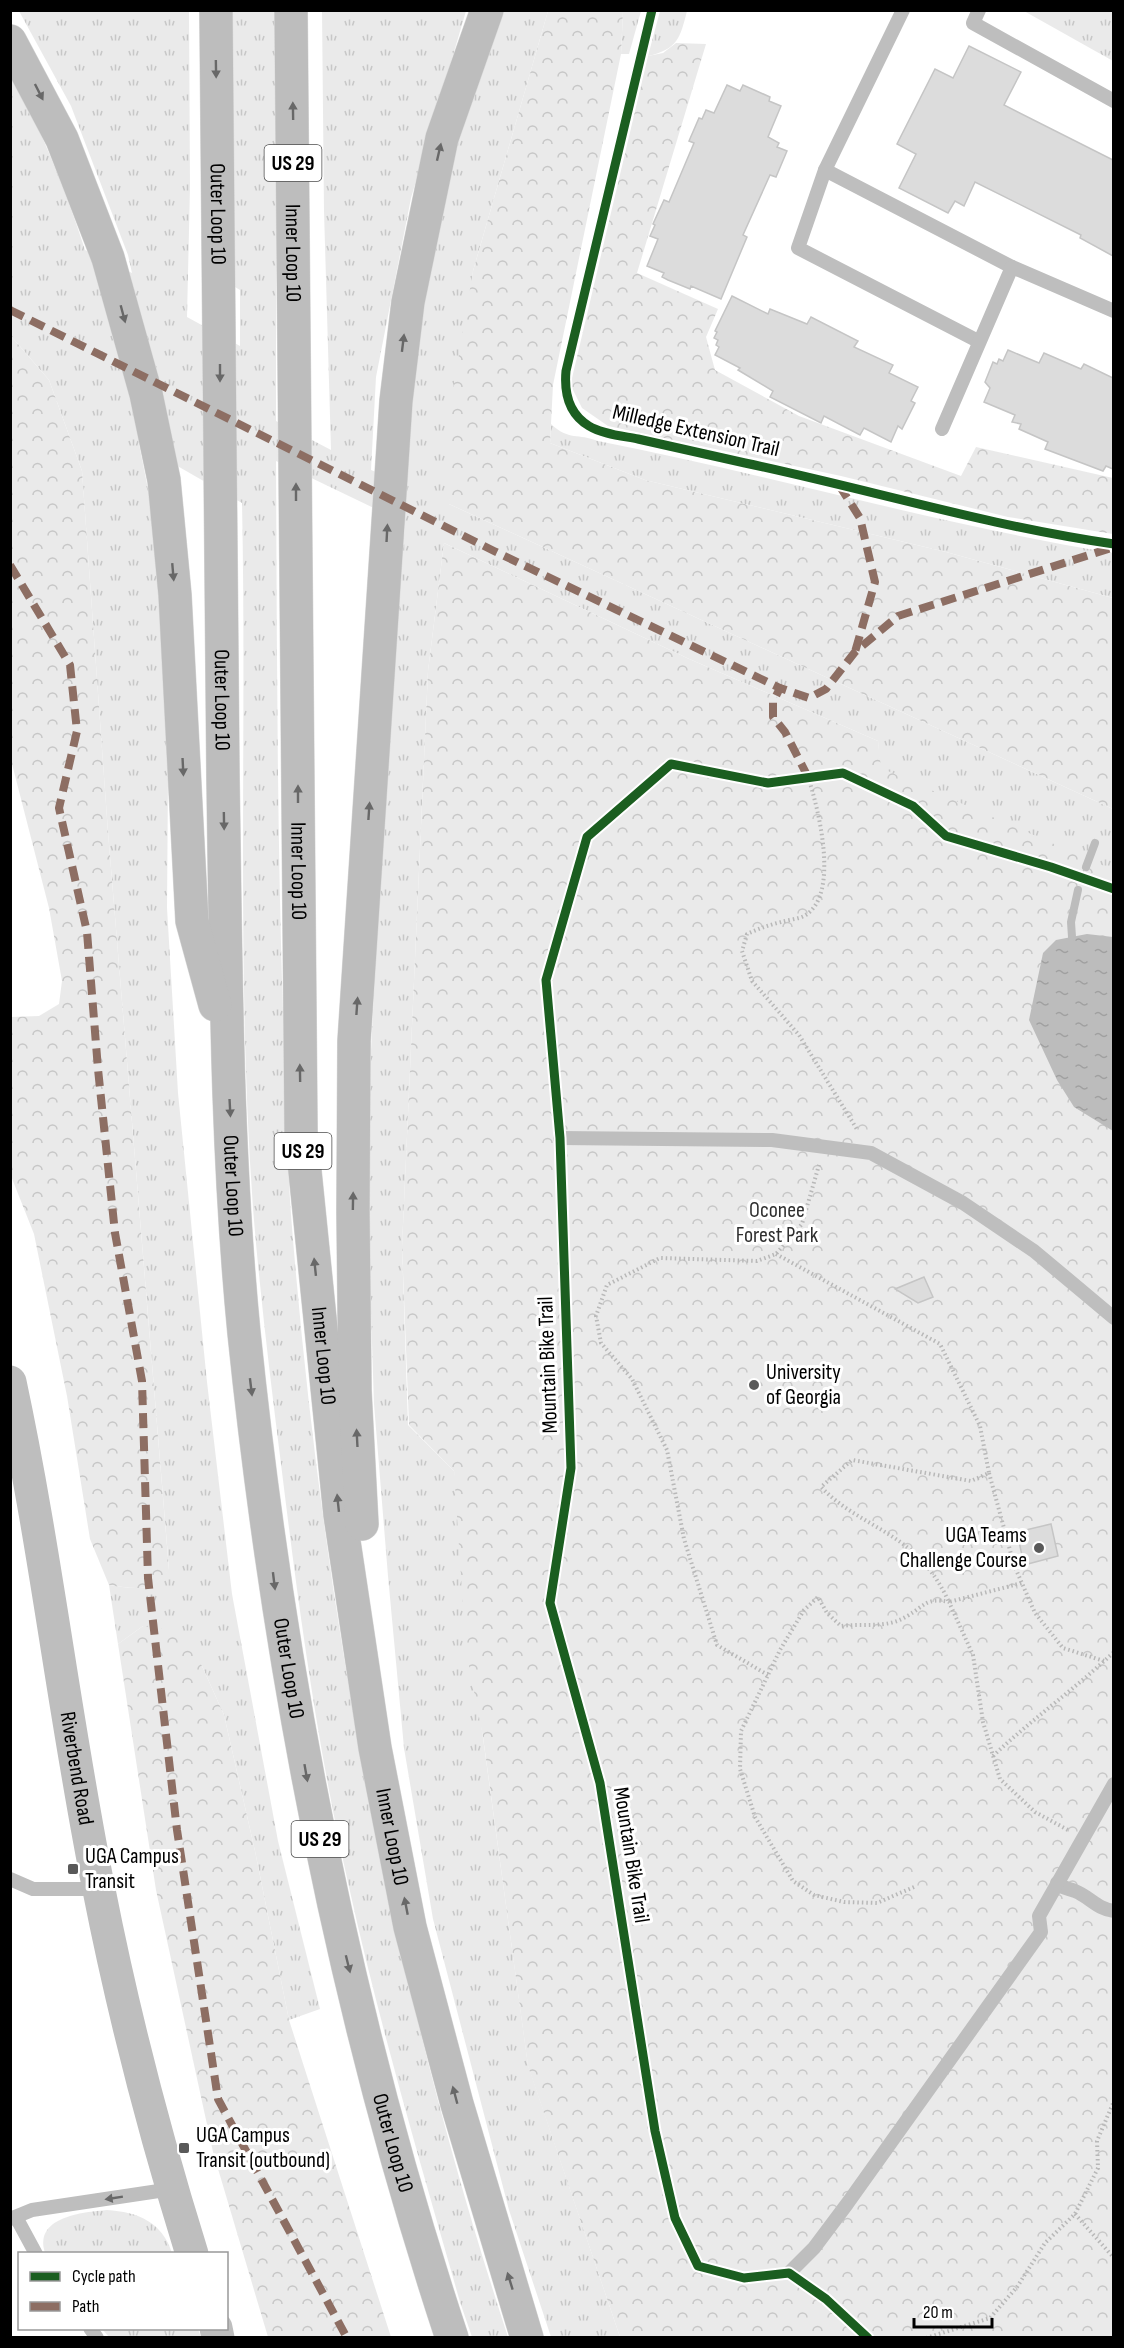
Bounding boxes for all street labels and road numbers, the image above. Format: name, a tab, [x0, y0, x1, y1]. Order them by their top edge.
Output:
road number: US 29	[264, 145, 322, 181]
street label: Outer Loop 10	[204, 163, 232, 265]
street label: Inner Loop 10	[279, 204, 307, 302]
street label: Milledge Extension Trail	[610, 399, 782, 463]
street label: Outer Loop 10	[208, 649, 236, 751]
street label: Inner Loop 10	[285, 822, 313, 920]
road number: US 29	[274, 1133, 332, 1169]
street label: Outer Loop 10	[217, 1134, 250, 1237]
street label: Mountain Bike Trail	[532, 1296, 564, 1434]
street label: Inner Loop 10	[305, 1306, 342, 1406]
street label: Outer Loop 10	[267, 1616, 311, 1721]
street label: Riverbend Road	[54, 1710, 100, 1827]
street label: Mountain Bike Trail	[607, 1785, 655, 1925]
street label: Inner Loop 10	[370, 1786, 415, 1888]
road number: US 29	[292, 1821, 348, 1857]
street label: Outer Loop 10	[366, 2090, 420, 2196]

